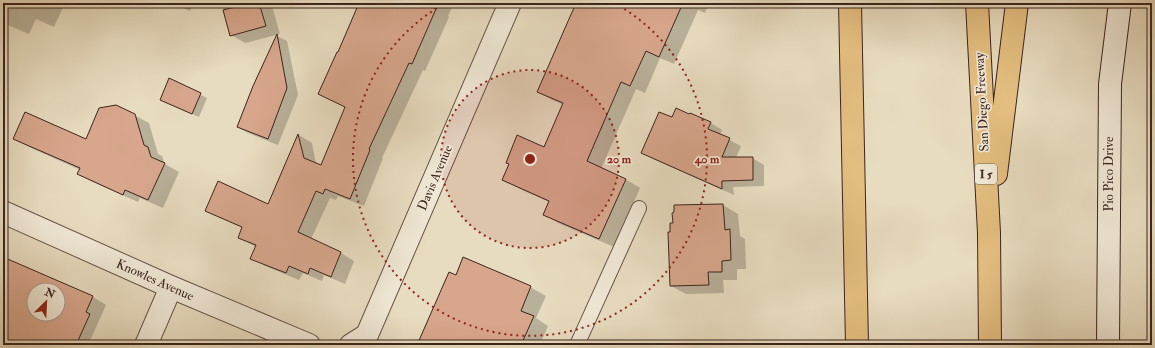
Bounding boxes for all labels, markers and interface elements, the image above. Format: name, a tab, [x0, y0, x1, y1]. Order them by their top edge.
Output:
street label: San Diego Freeway	[971, 52, 994, 152]
street label: Pio Pico Drive	[1101, 136, 1117, 211]
street label: Davis Avenue	[414, 142, 456, 213]
centre of rings	[523, 152, 537, 166]
text: 20 m	[607, 152, 632, 167]
text: 40 m	[694, 152, 720, 167]
road number: I 5	[975, 164, 997, 184]
street label: Knowles Avenue	[114, 256, 197, 305]
north arrow	[26, 282, 66, 322]
text: N	[42, 285, 58, 302]

